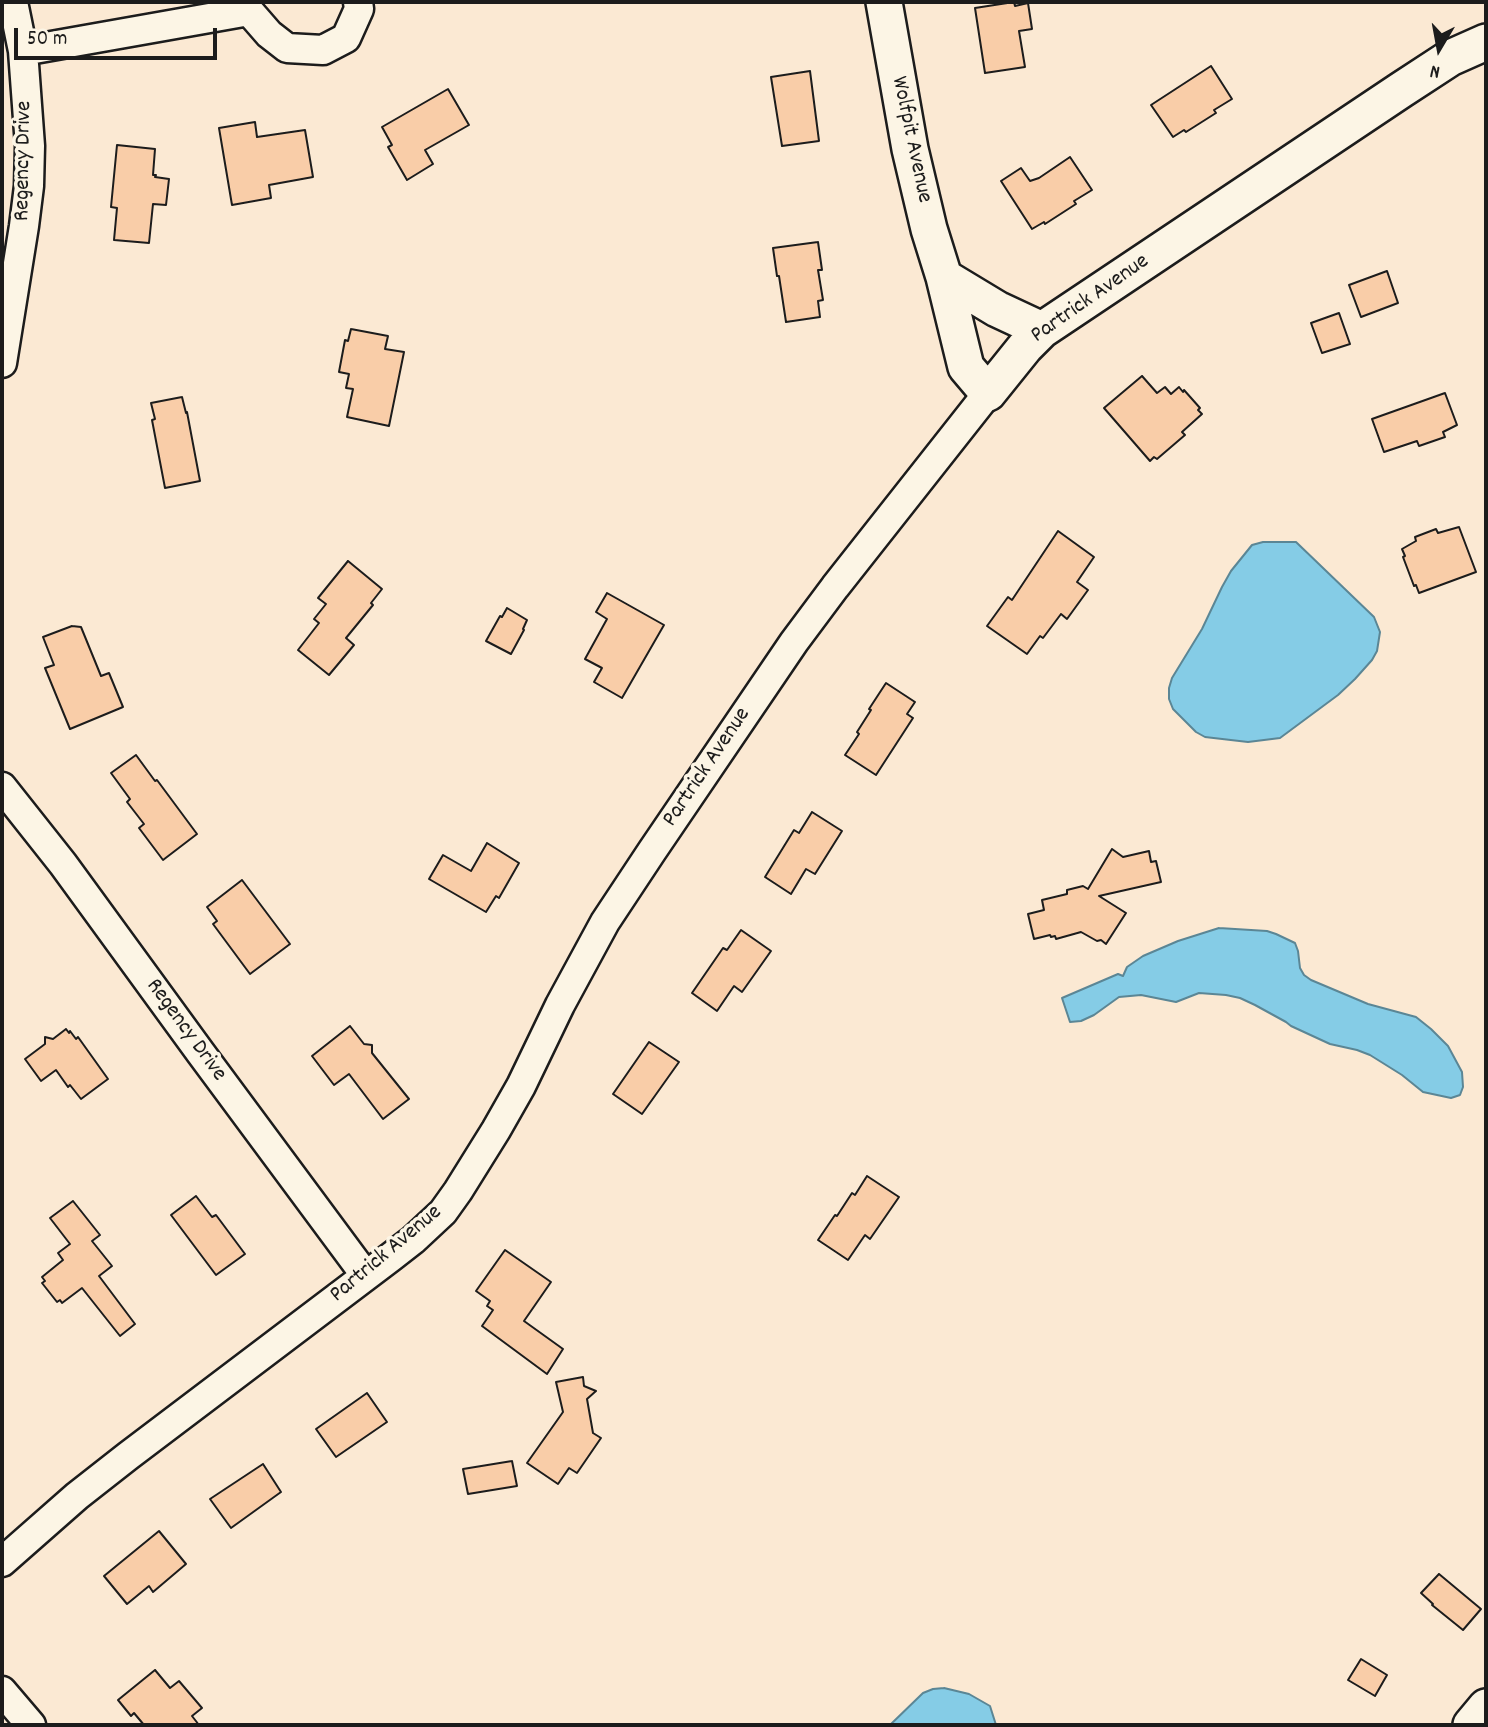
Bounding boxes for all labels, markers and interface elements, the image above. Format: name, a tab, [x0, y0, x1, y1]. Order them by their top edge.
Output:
scale bar	[18, 14, 220, 58]
north arrow	[1404, 14, 1474, 84]
text: 50 m	[27, 25, 67, 55]
text: N	[1428, 56, 1442, 84]
street label: Wolfpit Avenue	[883, 74, 937, 206]
street label: Regency Drive	[10, 101, 40, 221]
street label: Partrick Avenue	[1027, 249, 1155, 351]
street label: Partrick Avenue	[658, 703, 758, 833]
street label: Regency Drive	[138, 974, 232, 1088]
street label: Partrick Avenue	[325, 1200, 449, 1310]

